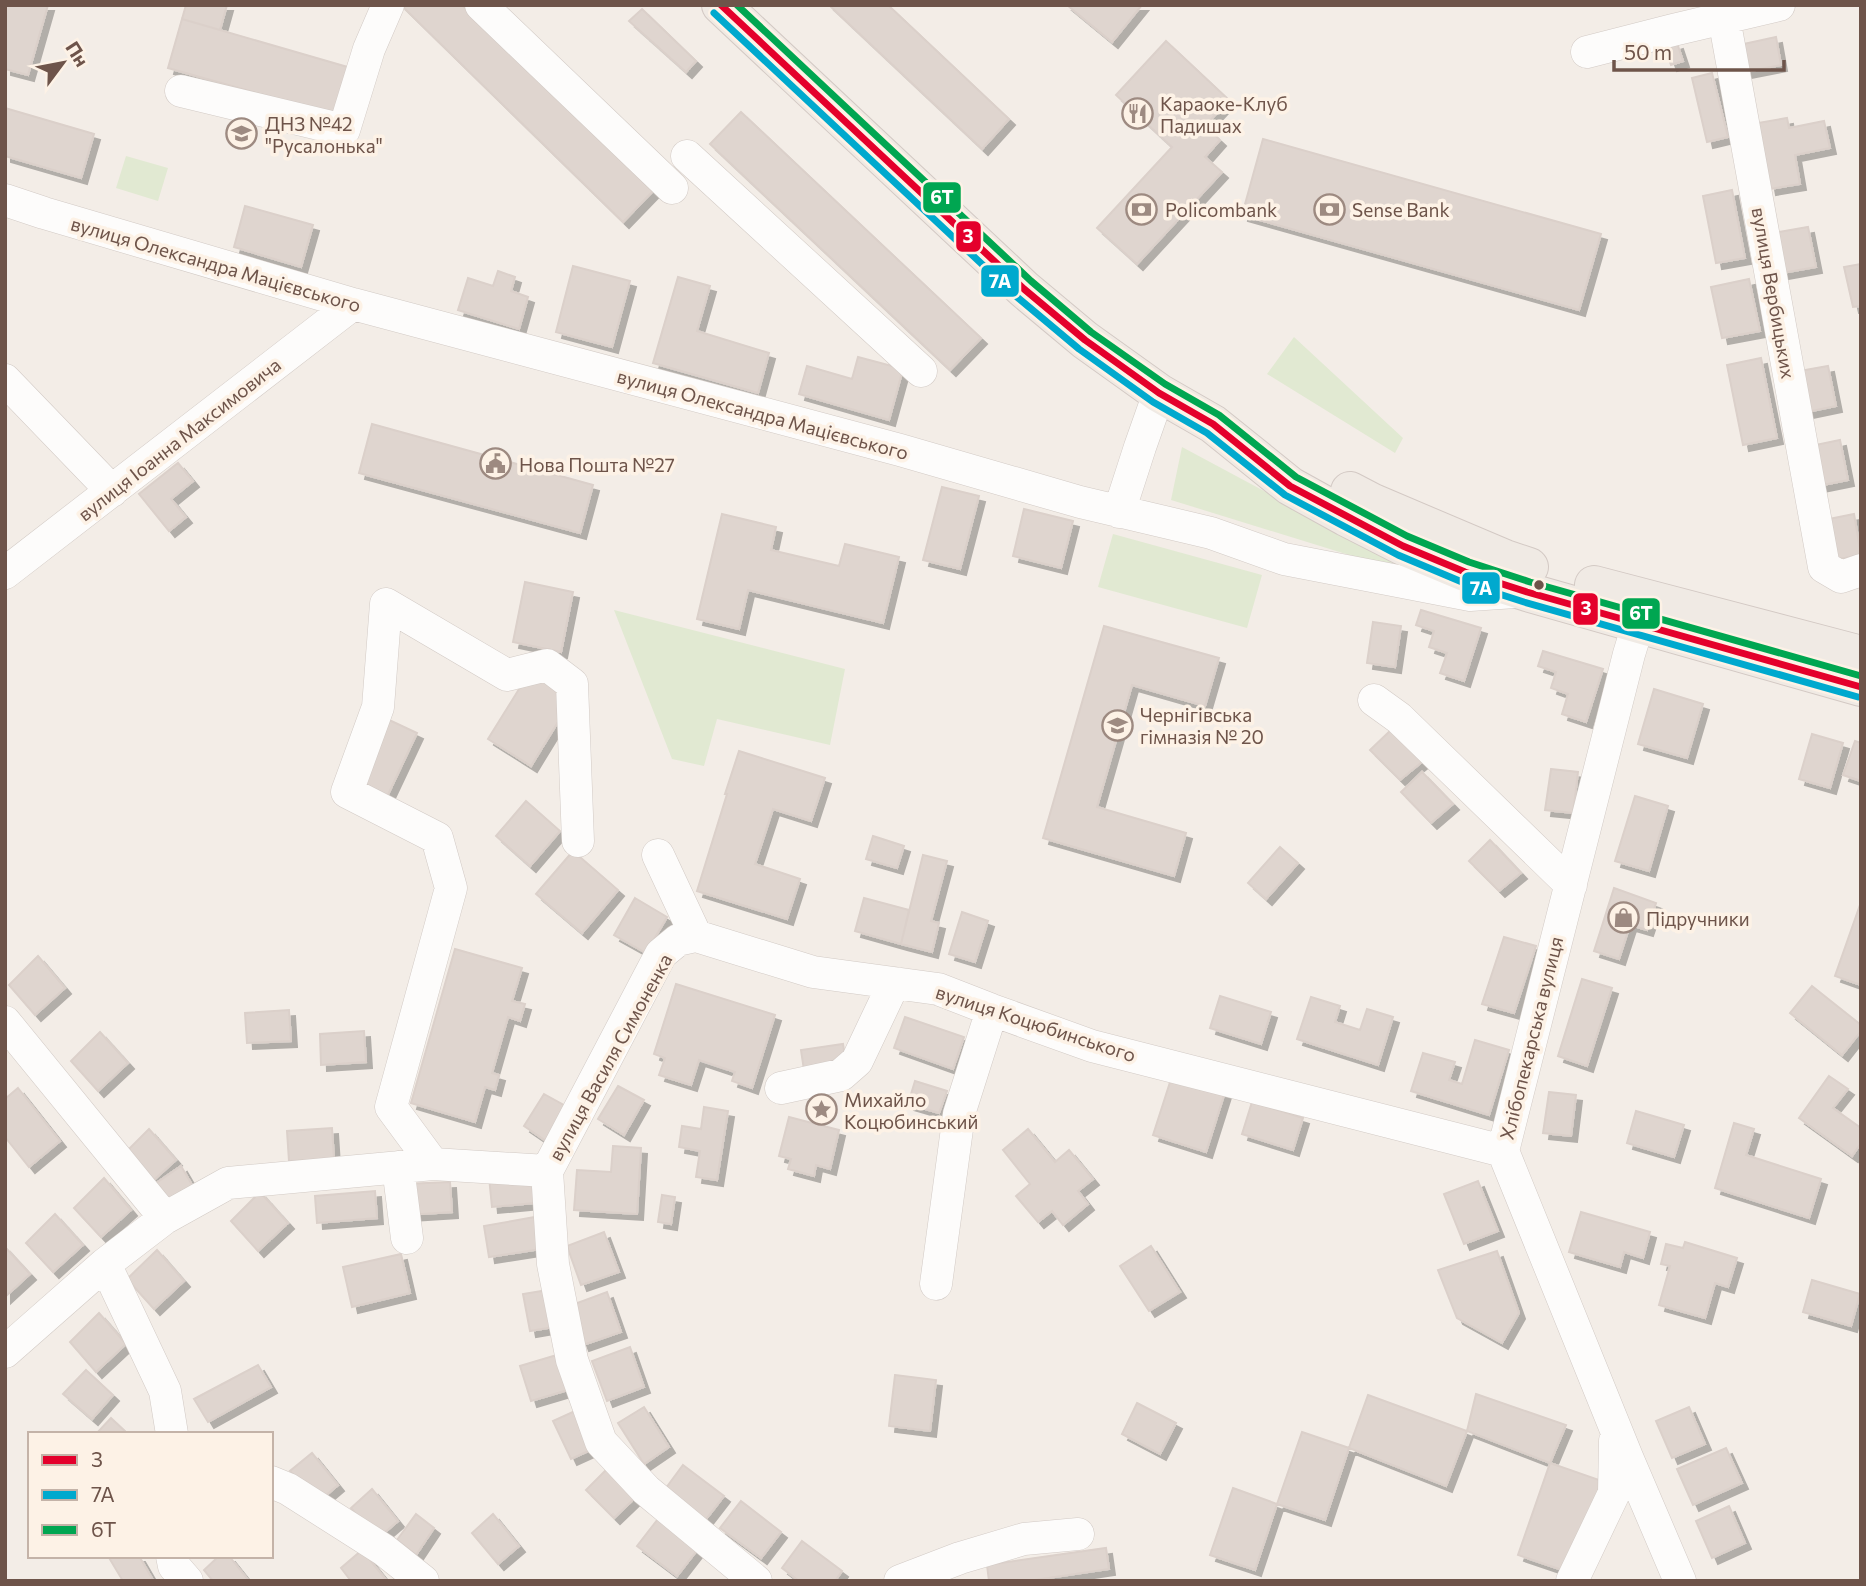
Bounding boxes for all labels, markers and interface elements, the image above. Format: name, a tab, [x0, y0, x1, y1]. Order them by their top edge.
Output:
north arrow	[28, 28, 98, 98]
scale bar	[1614, 28, 1784, 72]
text: Пн	[61, 37, 94, 71]
text: 50 m	[1624, 39, 1672, 64]
place label: Караоке-Клуб Падишах	[1160, 92, 1288, 137]
restaurant icon: Караоке-Клуб Падишах	[1120, 97, 1154, 131]
place label: ДНЗ №42 "Русалонька"	[265, 112, 383, 157]
school or university icon: ДНЗ №42 "Русалонька"	[225, 117, 259, 151]
line badge: 6Т	[922, 181, 962, 214]
text: 6Т	[930, 185, 954, 208]
bank icon: Policombank	[1125, 192, 1159, 226]
bank icon: Sense Bank	[1312, 192, 1346, 226]
place label: Policombank	[1165, 198, 1277, 221]
place label: Sense Bank	[1352, 198, 1450, 221]
street label: вулиця Вербицьких	[1748, 206, 1800, 380]
street label: вулиця Олександра Мацієвського	[68, 212, 364, 316]
line badge: 3	[955, 220, 982, 253]
text: 3	[962, 224, 974, 247]
line badge: 7А	[980, 264, 1020, 298]
text: 7А	[989, 269, 1012, 292]
street label: вулиця Іоанна Максимовича	[73, 353, 285, 525]
street label: вулиця Олександра Мацієвського	[615, 364, 911, 464]
public building icon: Нова Пошта №27	[479, 447, 513, 481]
place label: Нова Пошта №27	[519, 453, 675, 476]
line badge: 7А	[1461, 571, 1501, 605]
text: 7А	[1470, 576, 1493, 599]
unlabelled marker	[1532, 578, 1546, 592]
line badge: 3	[1572, 592, 1599, 626]
text: 3	[1580, 596, 1592, 619]
line badge: 6Т	[1621, 597, 1661, 630]
text: 6Т	[1629, 601, 1653, 624]
place label: Чернігівська гімназія № 20	[1140, 703, 1264, 748]
school or university icon: Чернігівська гімназія № 20	[1100, 708, 1134, 742]
shop icon: Підручники	[1606, 901, 1640, 935]
place label: Підручники	[1646, 907, 1750, 930]
street label: Хлібопекарська вулиця	[1495, 934, 1567, 1142]
street label: вулиця Василя Симоненка	[543, 949, 677, 1165]
street label: вулиця Коцюбинського	[933, 980, 1139, 1066]
place label: Михайло Коцюбинський	[844, 1088, 978, 1133]
place icon: Михайло Коцюбинський	[804, 1093, 838, 1127]
legend	[28, 1432, 273, 1558]
text: 3	[91, 1446, 103, 1471]
text: 7А	[91, 1481, 115, 1506]
text: 6Т	[91, 1516, 116, 1541]

